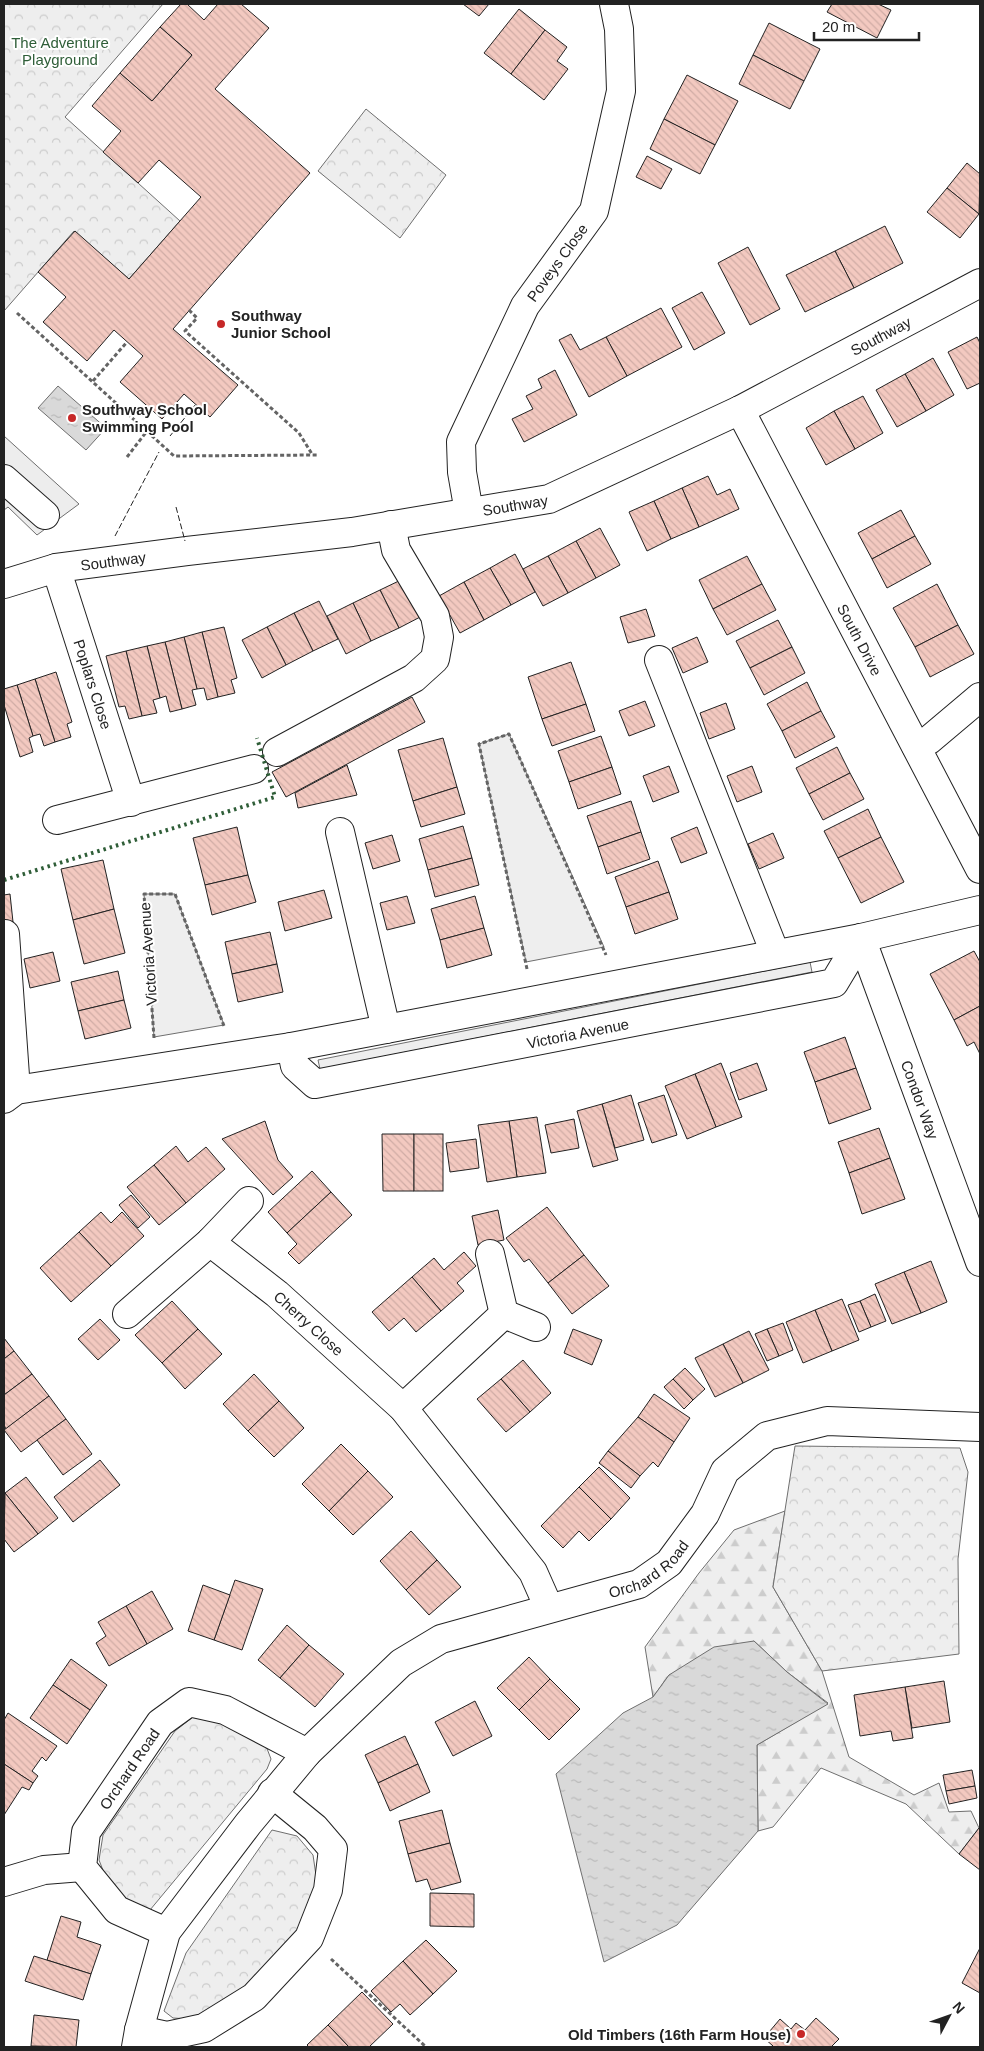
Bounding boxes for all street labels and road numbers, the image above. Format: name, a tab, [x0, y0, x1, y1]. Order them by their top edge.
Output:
street label: Poveys Close	[523, 220, 591, 304]
street label: Southway	[847, 312, 914, 359]
street label: Southway	[481, 491, 550, 519]
street label: Southway	[79, 548, 147, 573]
street label: South Drive	[834, 601, 886, 678]
street label: Poplars Close	[71, 637, 116, 731]
street label: Victoria Avenue	[136, 902, 160, 1006]
street label: Victoria Avenue	[525, 1015, 630, 1051]
street label: Condor Way	[898, 1058, 943, 1142]
street label: Cherry Close	[271, 1287, 347, 1359]
street label: Orchard Road	[607, 1537, 691, 1601]
street label: Orchard Road	[96, 1725, 163, 1812]

